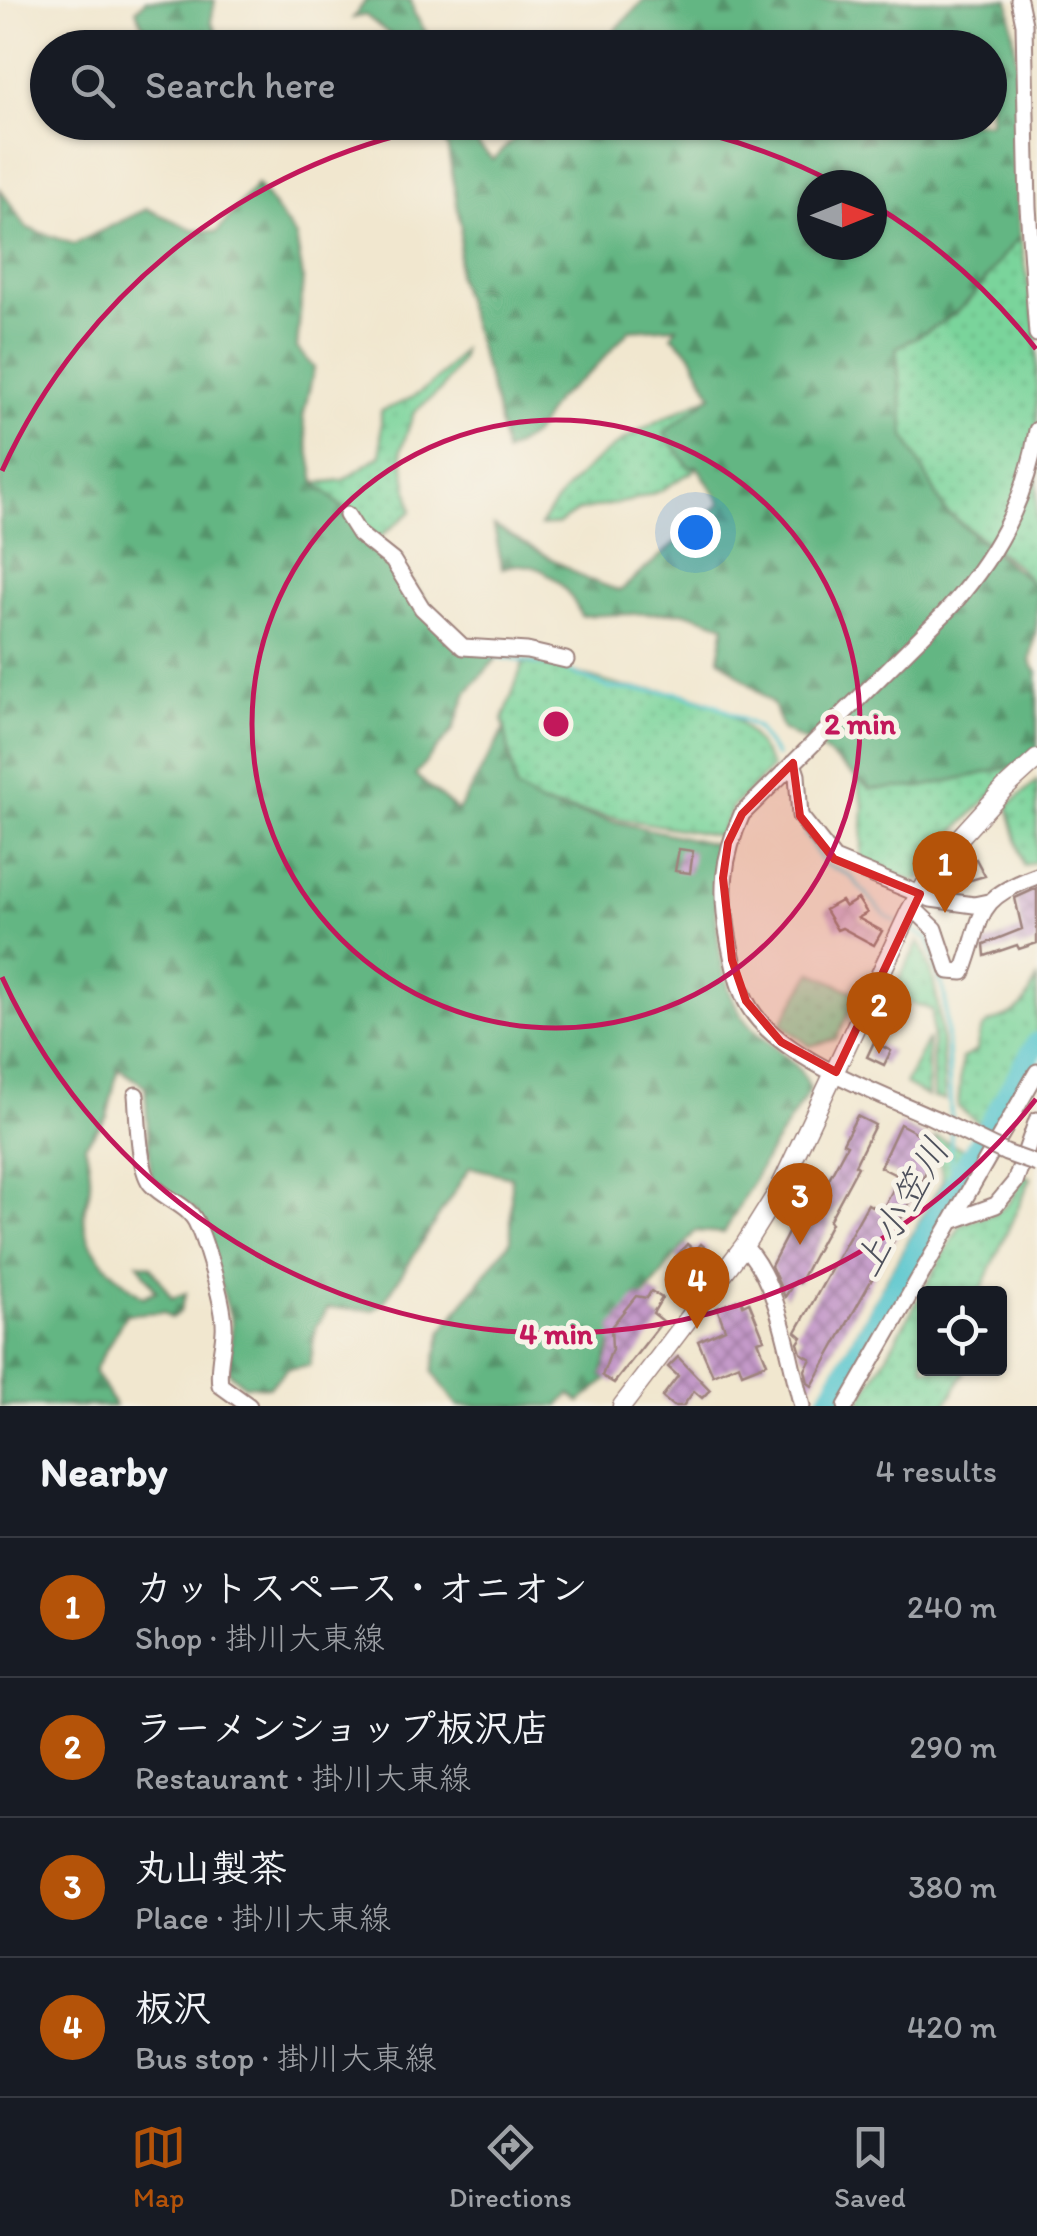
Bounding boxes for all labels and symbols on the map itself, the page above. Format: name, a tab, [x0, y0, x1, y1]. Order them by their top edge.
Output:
north arrow	[797, 170, 887, 260]
your location	[670, 507, 721, 558]
text: 2 min	[824, 705, 897, 742]
centre of rings	[538, 706, 574, 742]
pin: 1	[912, 830, 978, 913]
pin: 2	[846, 972, 912, 1054]
water label: 上小笠川	[843, 1130, 959, 1284]
pin: 3	[768, 1162, 832, 1245]
pin: 4	[664, 1246, 730, 1329]
text: 4 min	[519, 1315, 594, 1352]

